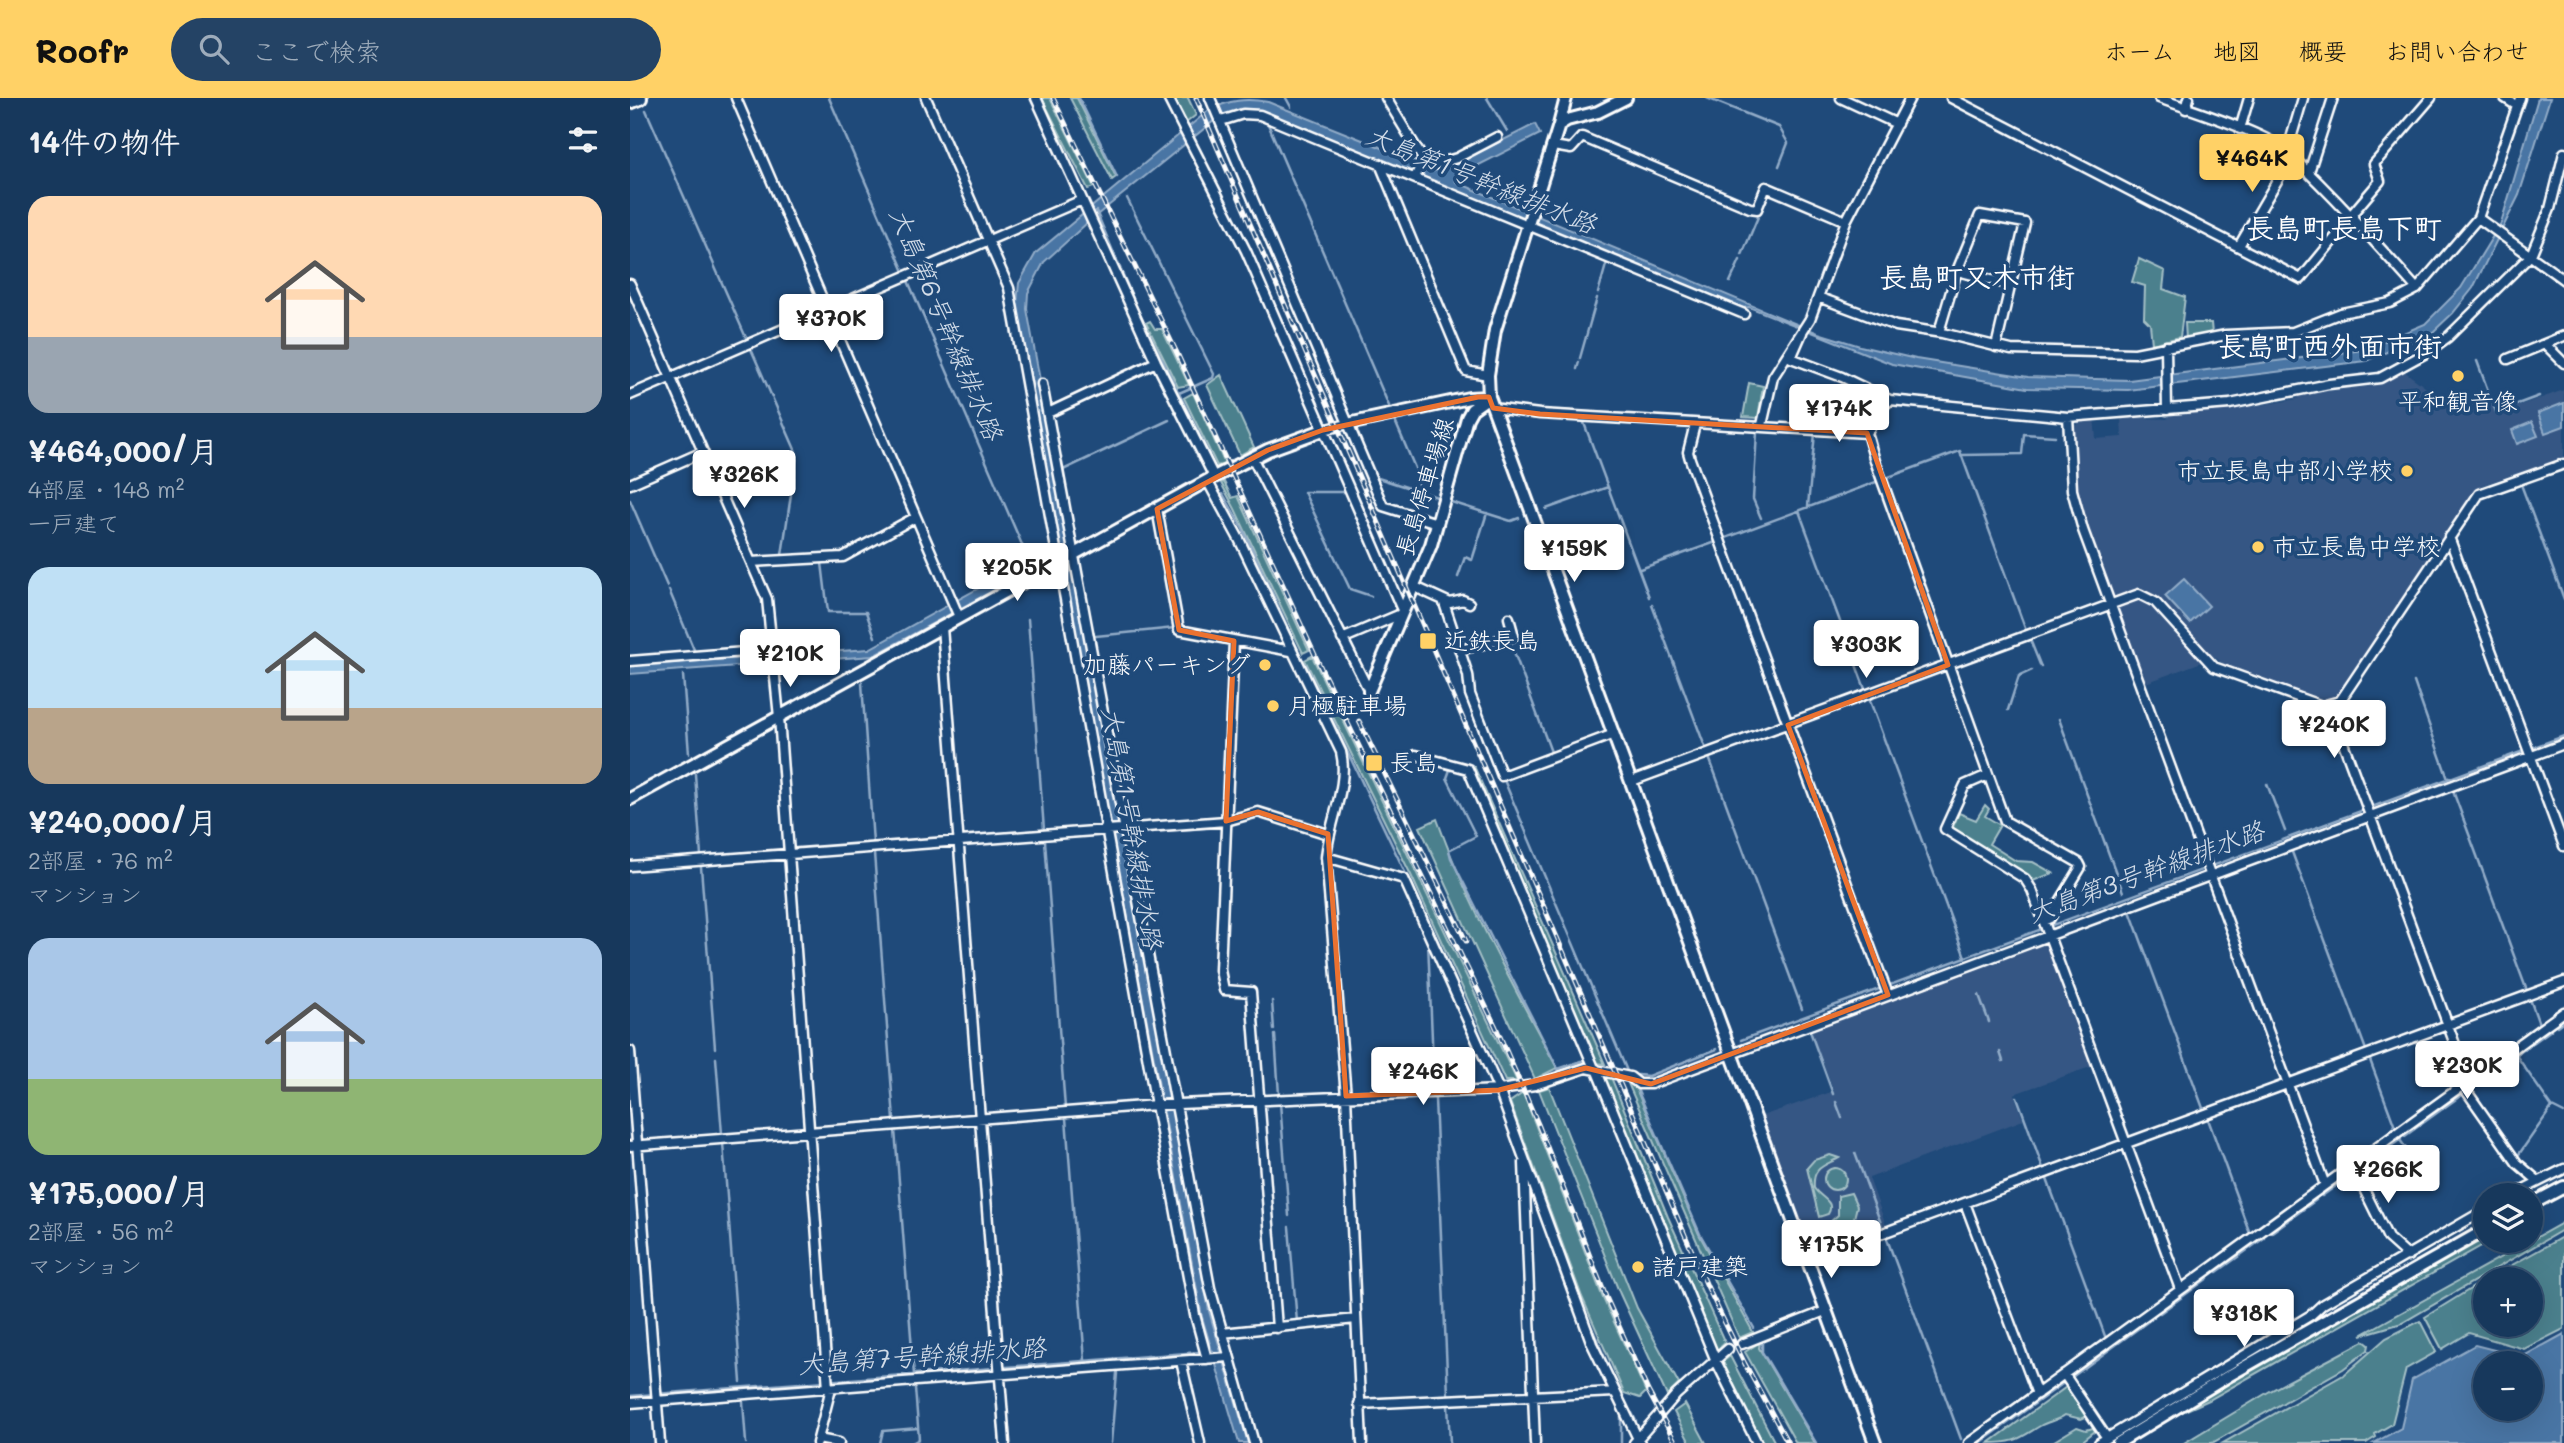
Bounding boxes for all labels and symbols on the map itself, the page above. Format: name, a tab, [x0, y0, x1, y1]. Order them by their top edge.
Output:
water label: 大島第1号幹線排水路	[1361, 117, 1603, 242]
pin: ¥464K	[2203, 134, 2301, 194]
water label: 大島第6号幹線排水路	[882, 202, 1012, 447]
district label: 長島町長島下町	[2246, 209, 2442, 245]
district label: 長島町又木市街	[1879, 258, 2075, 294]
pin: ¥370K	[782, 294, 880, 354]
district label: 長島町西外面市街	[2218, 327, 2442, 363]
marker: 平和観音像	[2450, 368, 2466, 384]
pin: ¥174K	[1790, 384, 1888, 444]
place label: 平和観音像	[2398, 385, 2518, 416]
street label: 長島停車場線	[1388, 413, 1459, 560]
pin: ¥326K	[695, 450, 793, 510]
place label: 市立長島中部小学校	[2177, 454, 2393, 485]
marker: 市立長島中部小学校	[2399, 463, 2415, 479]
pin: ¥159K	[1525, 524, 1623, 584]
place label: 市立長島中学校	[2272, 530, 2440, 561]
marker: 市立長島中学校	[2250, 539, 2266, 555]
pin: ¥205K	[968, 544, 1066, 603]
pin: ¥303K	[1817, 620, 1915, 680]
place label: 近鉄長島	[1444, 624, 1540, 655]
pin: ¥210K	[741, 630, 839, 689]
marker: 近鉄長島	[1418, 631, 1438, 651]
place label: 加藤パーキング	[1083, 648, 1251, 679]
marker: 加藤パーキング	[1257, 657, 1273, 673]
place label: 月極駐車場	[1287, 689, 1407, 720]
marker: 月極駐車場	[1265, 698, 1281, 714]
pin: ¥240K	[2285, 700, 2383, 760]
water label: 大島第1号幹線排水路	[1095, 704, 1171, 954]
place label: 長島	[1390, 746, 1438, 777]
marker: 長島	[1364, 753, 1384, 773]
water label: 大島第3号幹線排水路	[2023, 812, 2270, 930]
pin: ¥230K	[2418, 1042, 2516, 1101]
pin: ¥246K	[1374, 1048, 1472, 1107]
pin: ¥266K	[2339, 1146, 2437, 1205]
pin: ¥175K	[1782, 1220, 1880, 1280]
place label: 諸戸建築	[1652, 1250, 1748, 1281]
marker: 諸戸建築	[1630, 1259, 1646, 1275]
pin: ¥318K	[2195, 1290, 2293, 1349]
water label: 大島第7号幹線排水路	[797, 1329, 1049, 1381]

